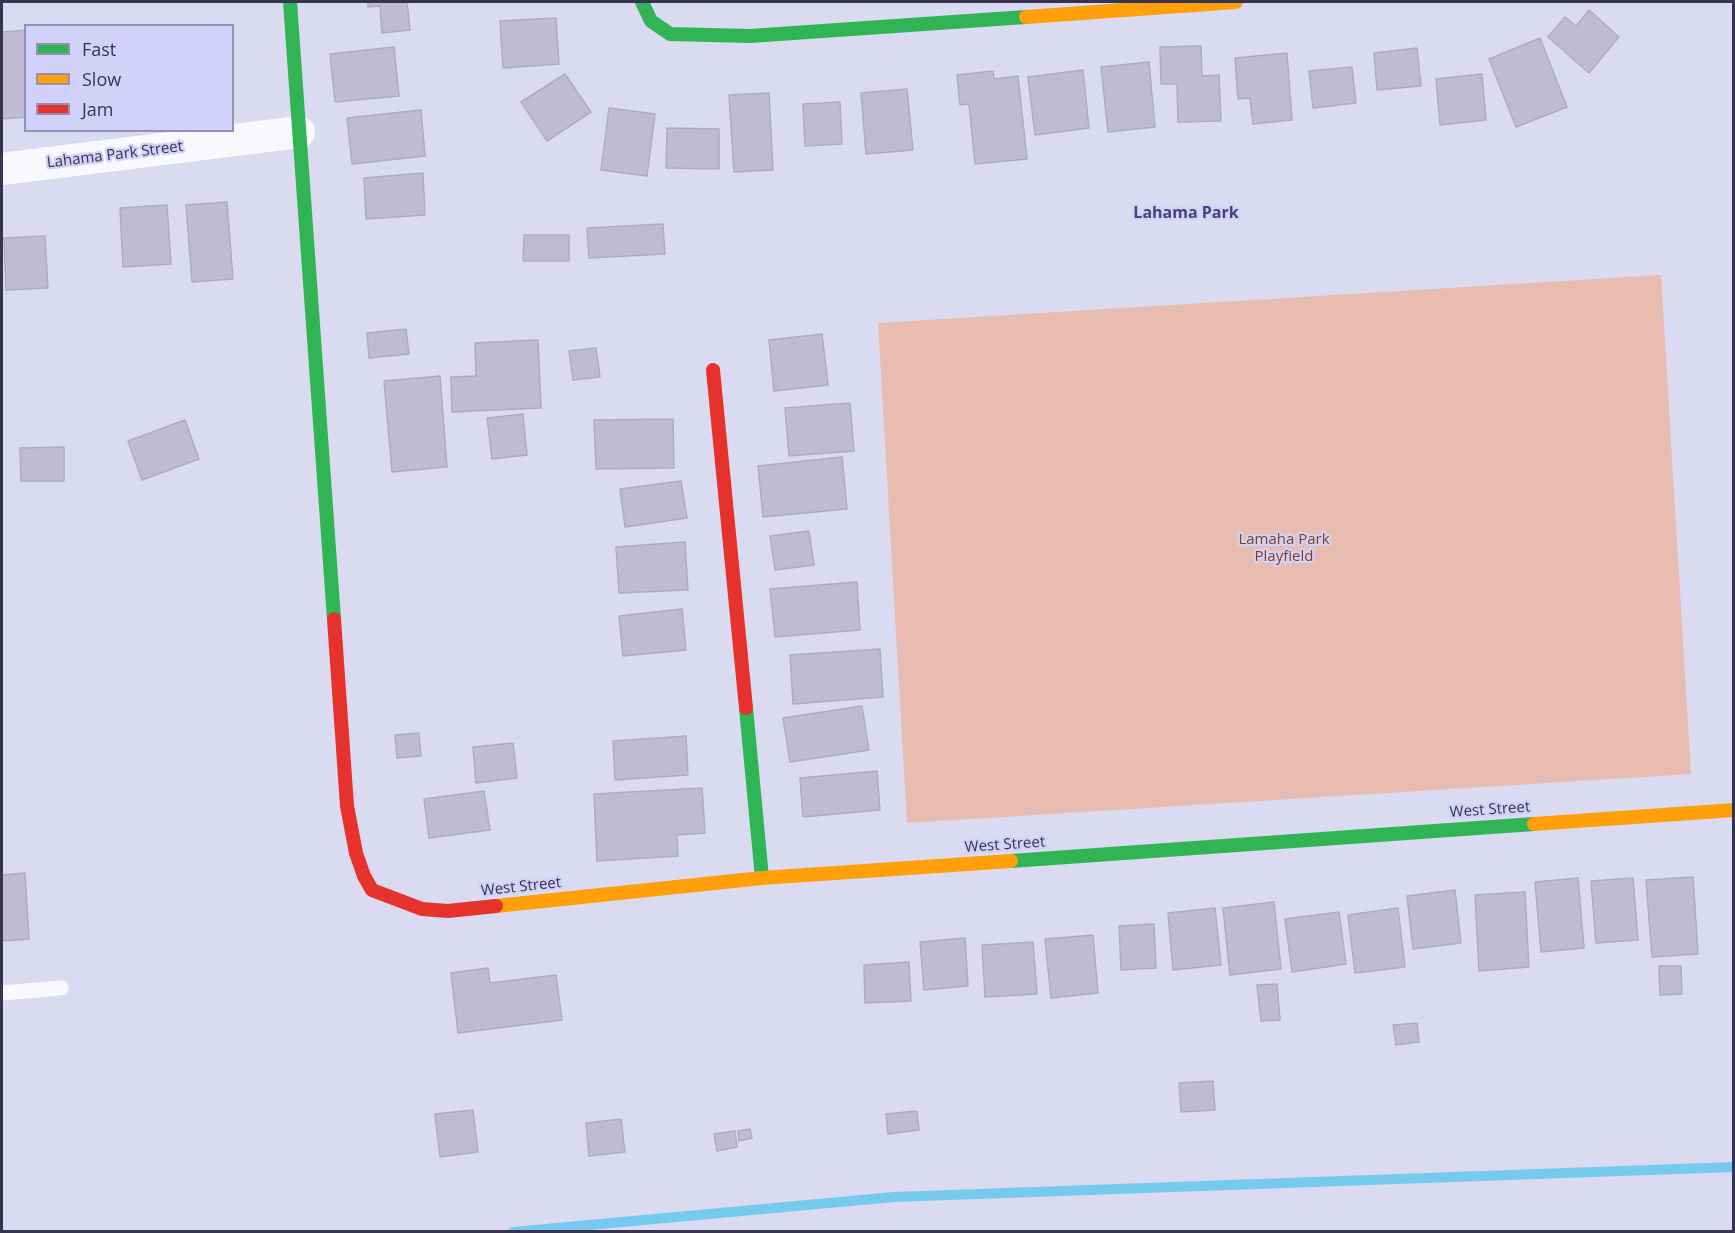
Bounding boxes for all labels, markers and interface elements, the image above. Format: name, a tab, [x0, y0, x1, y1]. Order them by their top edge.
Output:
legend	[24, 24, 234, 132]
text: Fast	[82, 37, 116, 61]
text: Slow	[82, 67, 121, 91]
text: Jam	[82, 97, 114, 121]
street label: Lahama Park Street	[46, 138, 184, 172]
district label: Lahama Park	[1133, 203, 1239, 223]
park label: Lamaha Park Playfield	[1238, 531, 1330, 566]
street label: West Street	[1449, 798, 1531, 822]
street label: West Street	[964, 833, 1046, 857]
street label: West Street	[480, 874, 562, 900]

